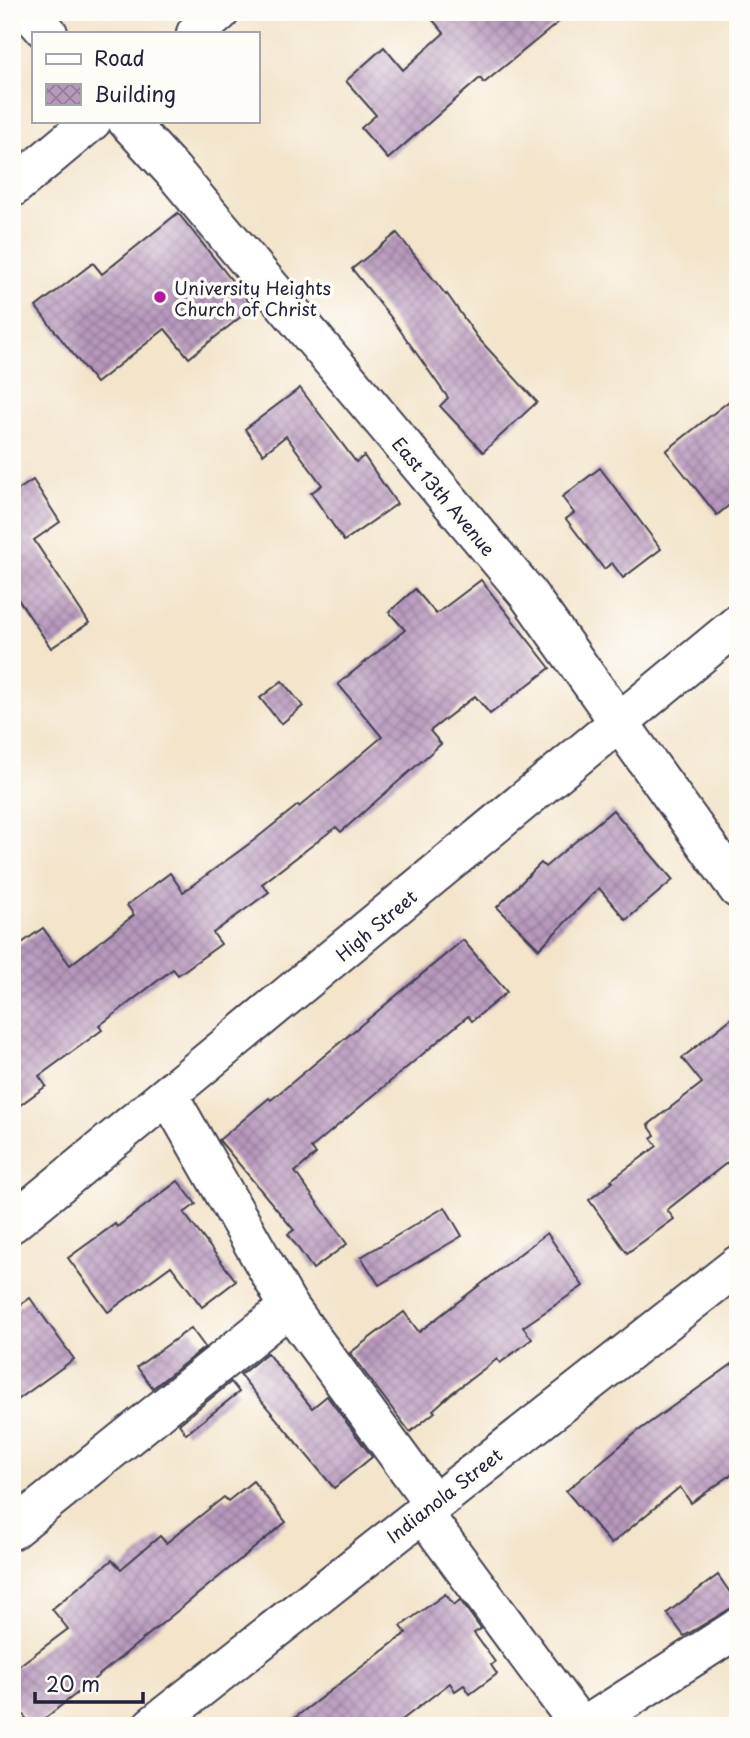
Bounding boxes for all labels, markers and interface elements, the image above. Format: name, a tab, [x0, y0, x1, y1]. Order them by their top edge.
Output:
legend	[32, 32, 259, 122]
text: Road	[94, 41, 145, 73]
text: Building	[94, 77, 176, 109]
place label: University Heights Church of Christ	[174, 274, 331, 322]
marker: University Heights Church of Christ	[152, 289, 168, 305]
street label: East 13th Avenue	[386, 431, 502, 561]
street label: High Street	[330, 883, 422, 967]
street label: Indianola Street	[380, 1441, 508, 1549]
scale bar	[35, 1661, 144, 1705]
text: 20 m	[46, 1667, 100, 1699]

